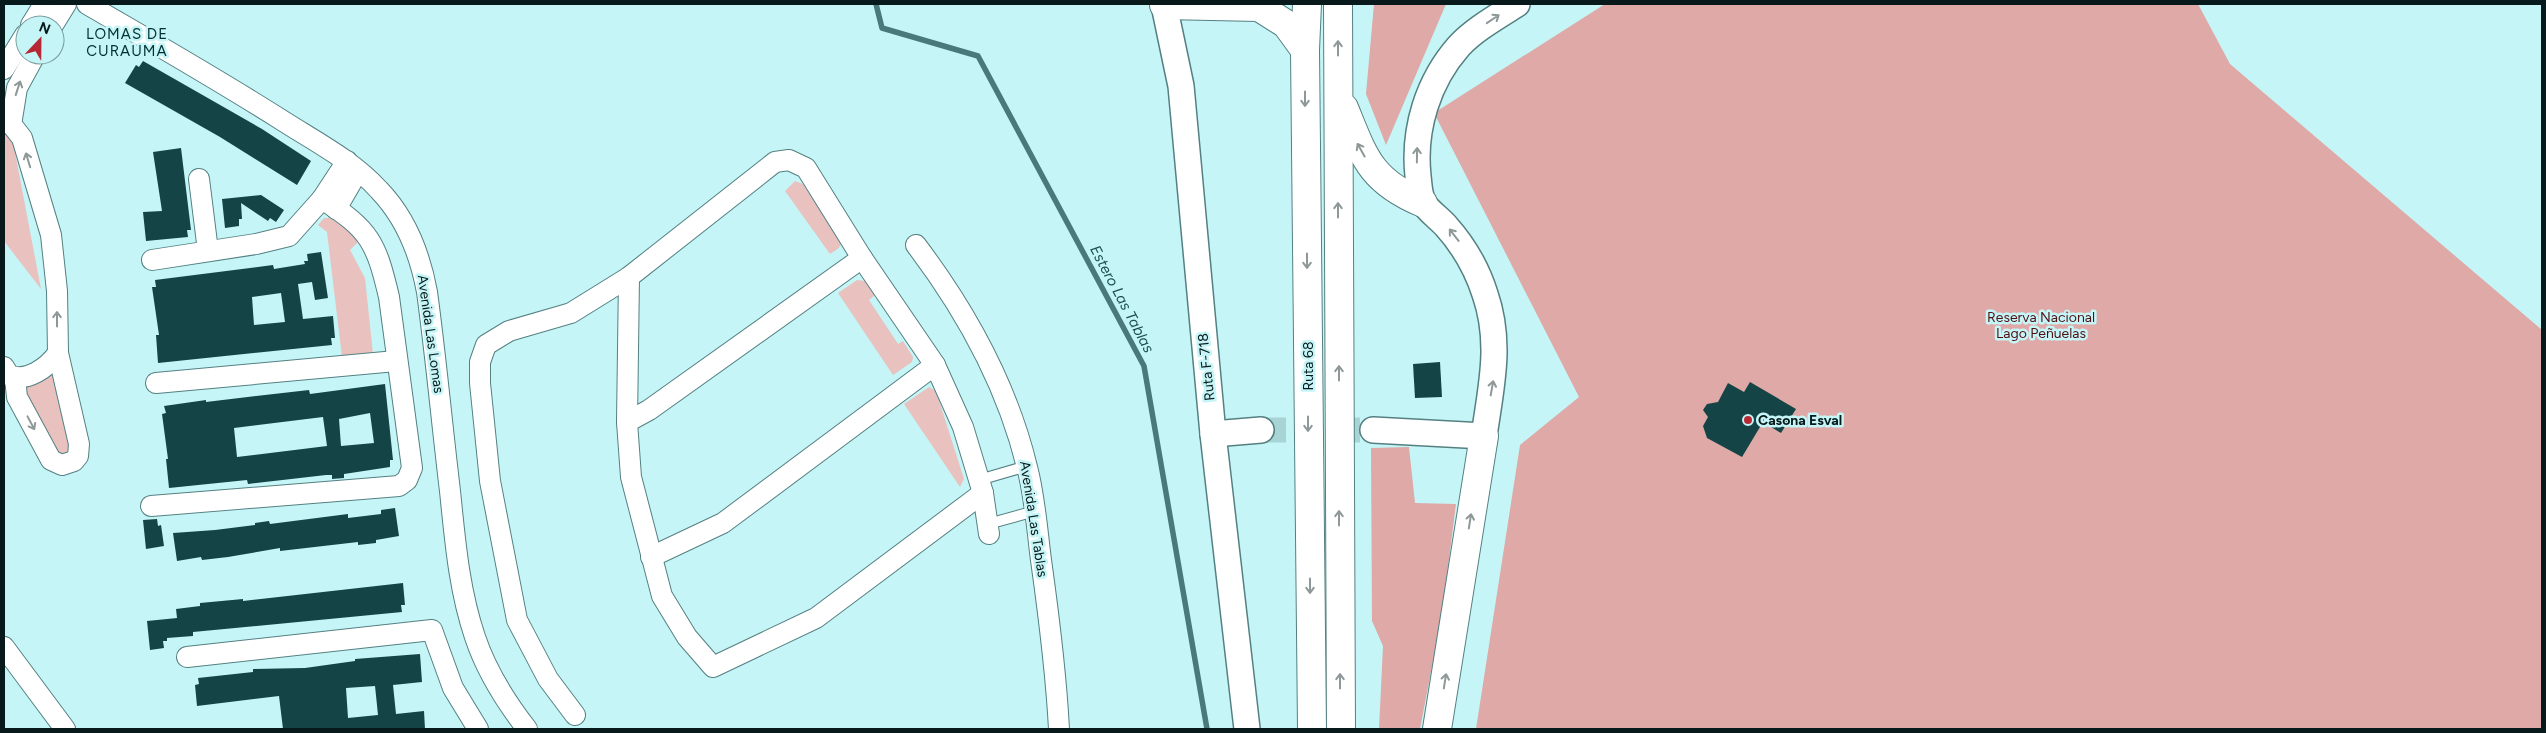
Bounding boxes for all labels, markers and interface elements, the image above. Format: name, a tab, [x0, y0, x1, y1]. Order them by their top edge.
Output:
one-way arrow	[1486, 14, 1500, 24]
north arrow	[15, 15, 65, 65]
text: N	[36, 19, 53, 38]
district label: LOMAS DE CURAUMA	[86, 25, 168, 60]
one-way arrow	[1333, 40, 1343, 56]
one-way arrow	[14, 81, 23, 96]
one-way arrow	[1300, 90, 1310, 107]
one-way arrow	[1356, 142, 1366, 157]
one-way arrow	[1412, 147, 1422, 163]
one-way arrow	[23, 153, 33, 169]
one-way arrow	[1333, 202, 1343, 218]
one-way arrow	[1448, 229, 1459, 242]
water label: Estero Las Tablas	[1086, 242, 1158, 356]
one-way arrow	[1302, 253, 1312, 269]
street label: Avenida Las Lomas	[414, 274, 447, 394]
park label: Reserva Nacional Lago Peñuelas	[1987, 309, 2095, 342]
one-way arrow	[52, 312, 62, 328]
street label: Ruta F-718	[1195, 332, 1218, 402]
street label: Ruta 68	[1300, 342, 1317, 390]
one-way arrow	[1334, 365, 1344, 381]
one-way arrow	[1488, 381, 1498, 397]
place label: Casona Esval	[1758, 412, 1842, 429]
marker: Casona Esval	[1742, 414, 1754, 426]
one-way arrow	[27, 415, 36, 430]
one-way arrow	[1303, 416, 1313, 432]
street label: Avenida Las Tablas	[1016, 460, 1051, 578]
one-way arrow	[1334, 510, 1344, 526]
one-way arrow	[1466, 513, 1476, 529]
one-way arrow	[1305, 578, 1315, 594]
one-way arrow	[1335, 673, 1345, 689]
one-way arrow	[1440, 673, 1450, 689]

